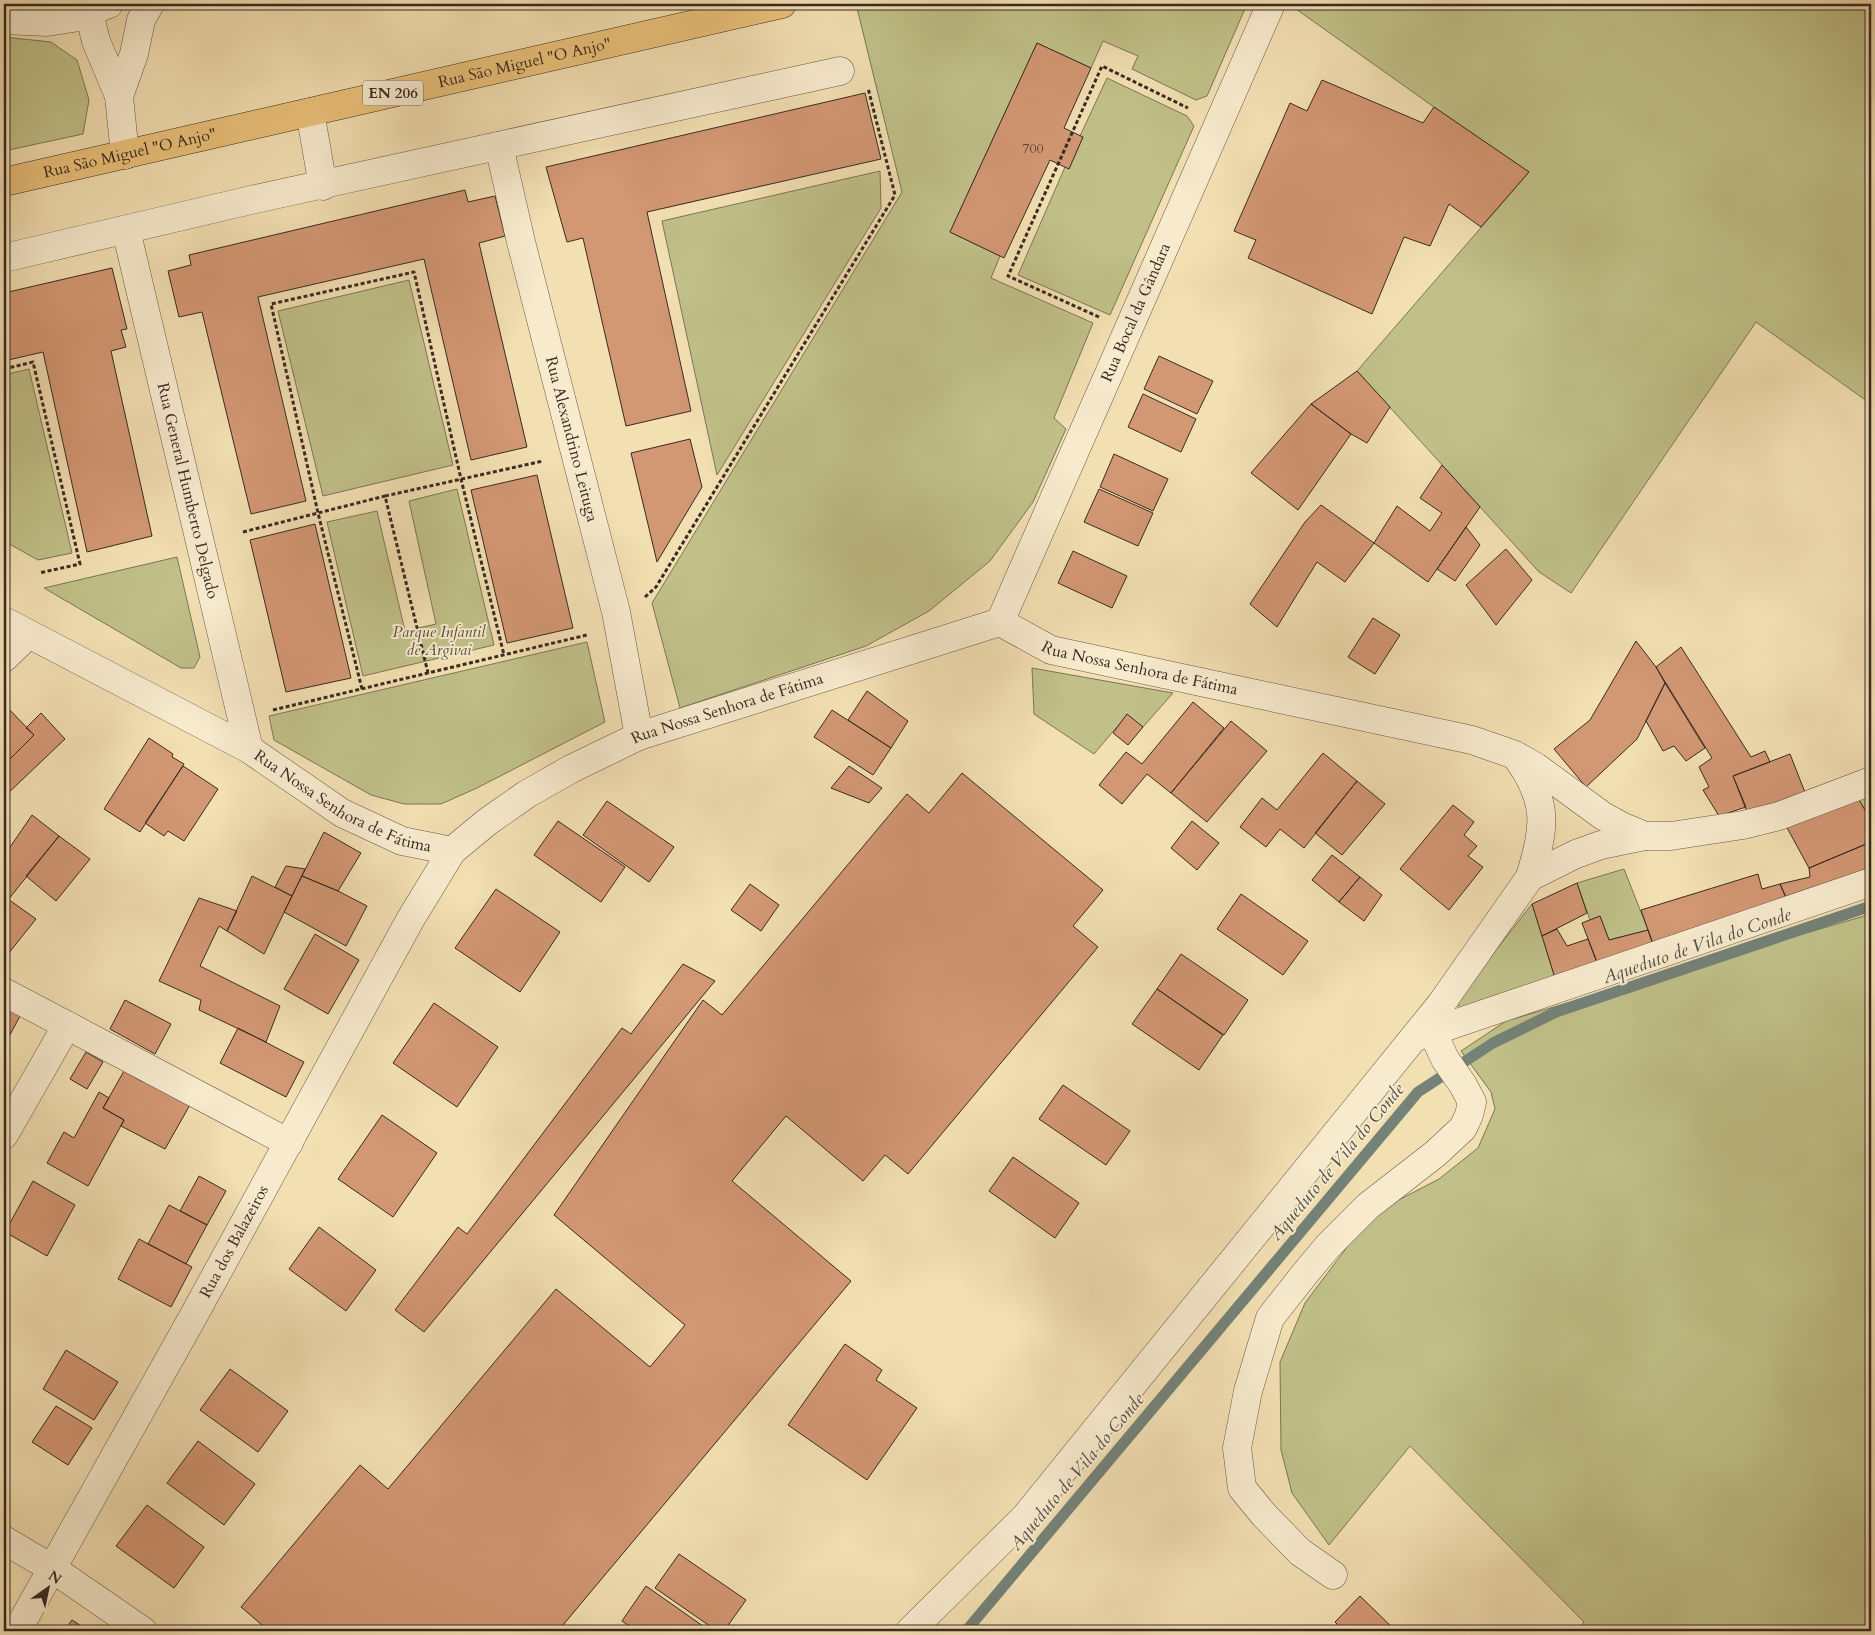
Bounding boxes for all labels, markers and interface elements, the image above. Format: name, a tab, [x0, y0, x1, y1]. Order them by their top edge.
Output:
street label: Rua São Miguel "O Anjo"	[436, 32, 613, 93]
road number: EN 206	[363, 80, 423, 106]
street label: Rua São Miguel "O Anjo"	[41, 123, 218, 184]
house number: 700	[1022, 139, 1044, 158]
street label: Rua Bocal da Gândara	[1096, 239, 1176, 385]
street label: Rua Alexandrino Leituga	[540, 354, 603, 524]
street label: Rua General Humberto Delgado	[152, 381, 224, 601]
park label: Parque Infantil de Argivai	[393, 621, 486, 661]
street label: Rua Nossa Senhora de Fátima	[1037, 636, 1240, 701]
street label: Rua Nossa Senhora de Fátima	[627, 668, 826, 749]
street label: Rua Nossa Senhora de Fátima	[250, 745, 433, 858]
water label: Aqueduto de Vila do Conde	[1598, 902, 1796, 990]
water label: Aqueduto de Vila do Conde	[1263, 1077, 1411, 1247]
street label: Rua dos Balazeiros	[194, 1181, 274, 1302]
water label: Aqueduto de Vila do Conde	[1003, 1387, 1151, 1557]
north arrow	[22, 1562, 72, 1612]
text: N	[45, 1566, 65, 1589]

